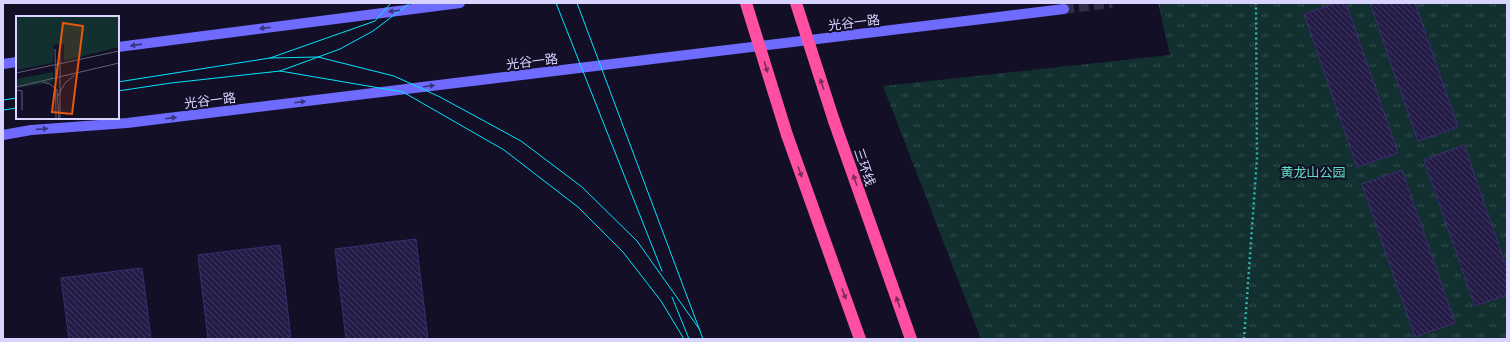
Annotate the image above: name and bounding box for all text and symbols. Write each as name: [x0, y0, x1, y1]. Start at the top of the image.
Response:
one-way arrow: [388, 8, 400, 15]
street label: 光谷一路: [827, 11, 881, 34]
inset map: [16, 16, 119, 119]
one-way arrow: [259, 25, 271, 31]
one-way arrow: [130, 42, 142, 48]
street label: 光谷一路: [505, 50, 559, 73]
one-way arrow: [763, 61, 769, 73]
one-way arrow: [819, 77, 825, 89]
one-way arrow: [423, 83, 435, 90]
street label: 光谷一路: [183, 89, 237, 112]
one-way arrow: [294, 99, 306, 105]
one-way arrow: [165, 115, 177, 121]
one-way arrow: [36, 126, 48, 133]
street label: 三环线: [850, 146, 879, 188]
park label: 黄龙山公园: [1280, 164, 1346, 181]
one-way arrow: [797, 166, 803, 178]
one-way arrow: [852, 173, 858, 185]
one-way arrow: [841, 288, 847, 300]
one-way arrow: [895, 296, 901, 308]

